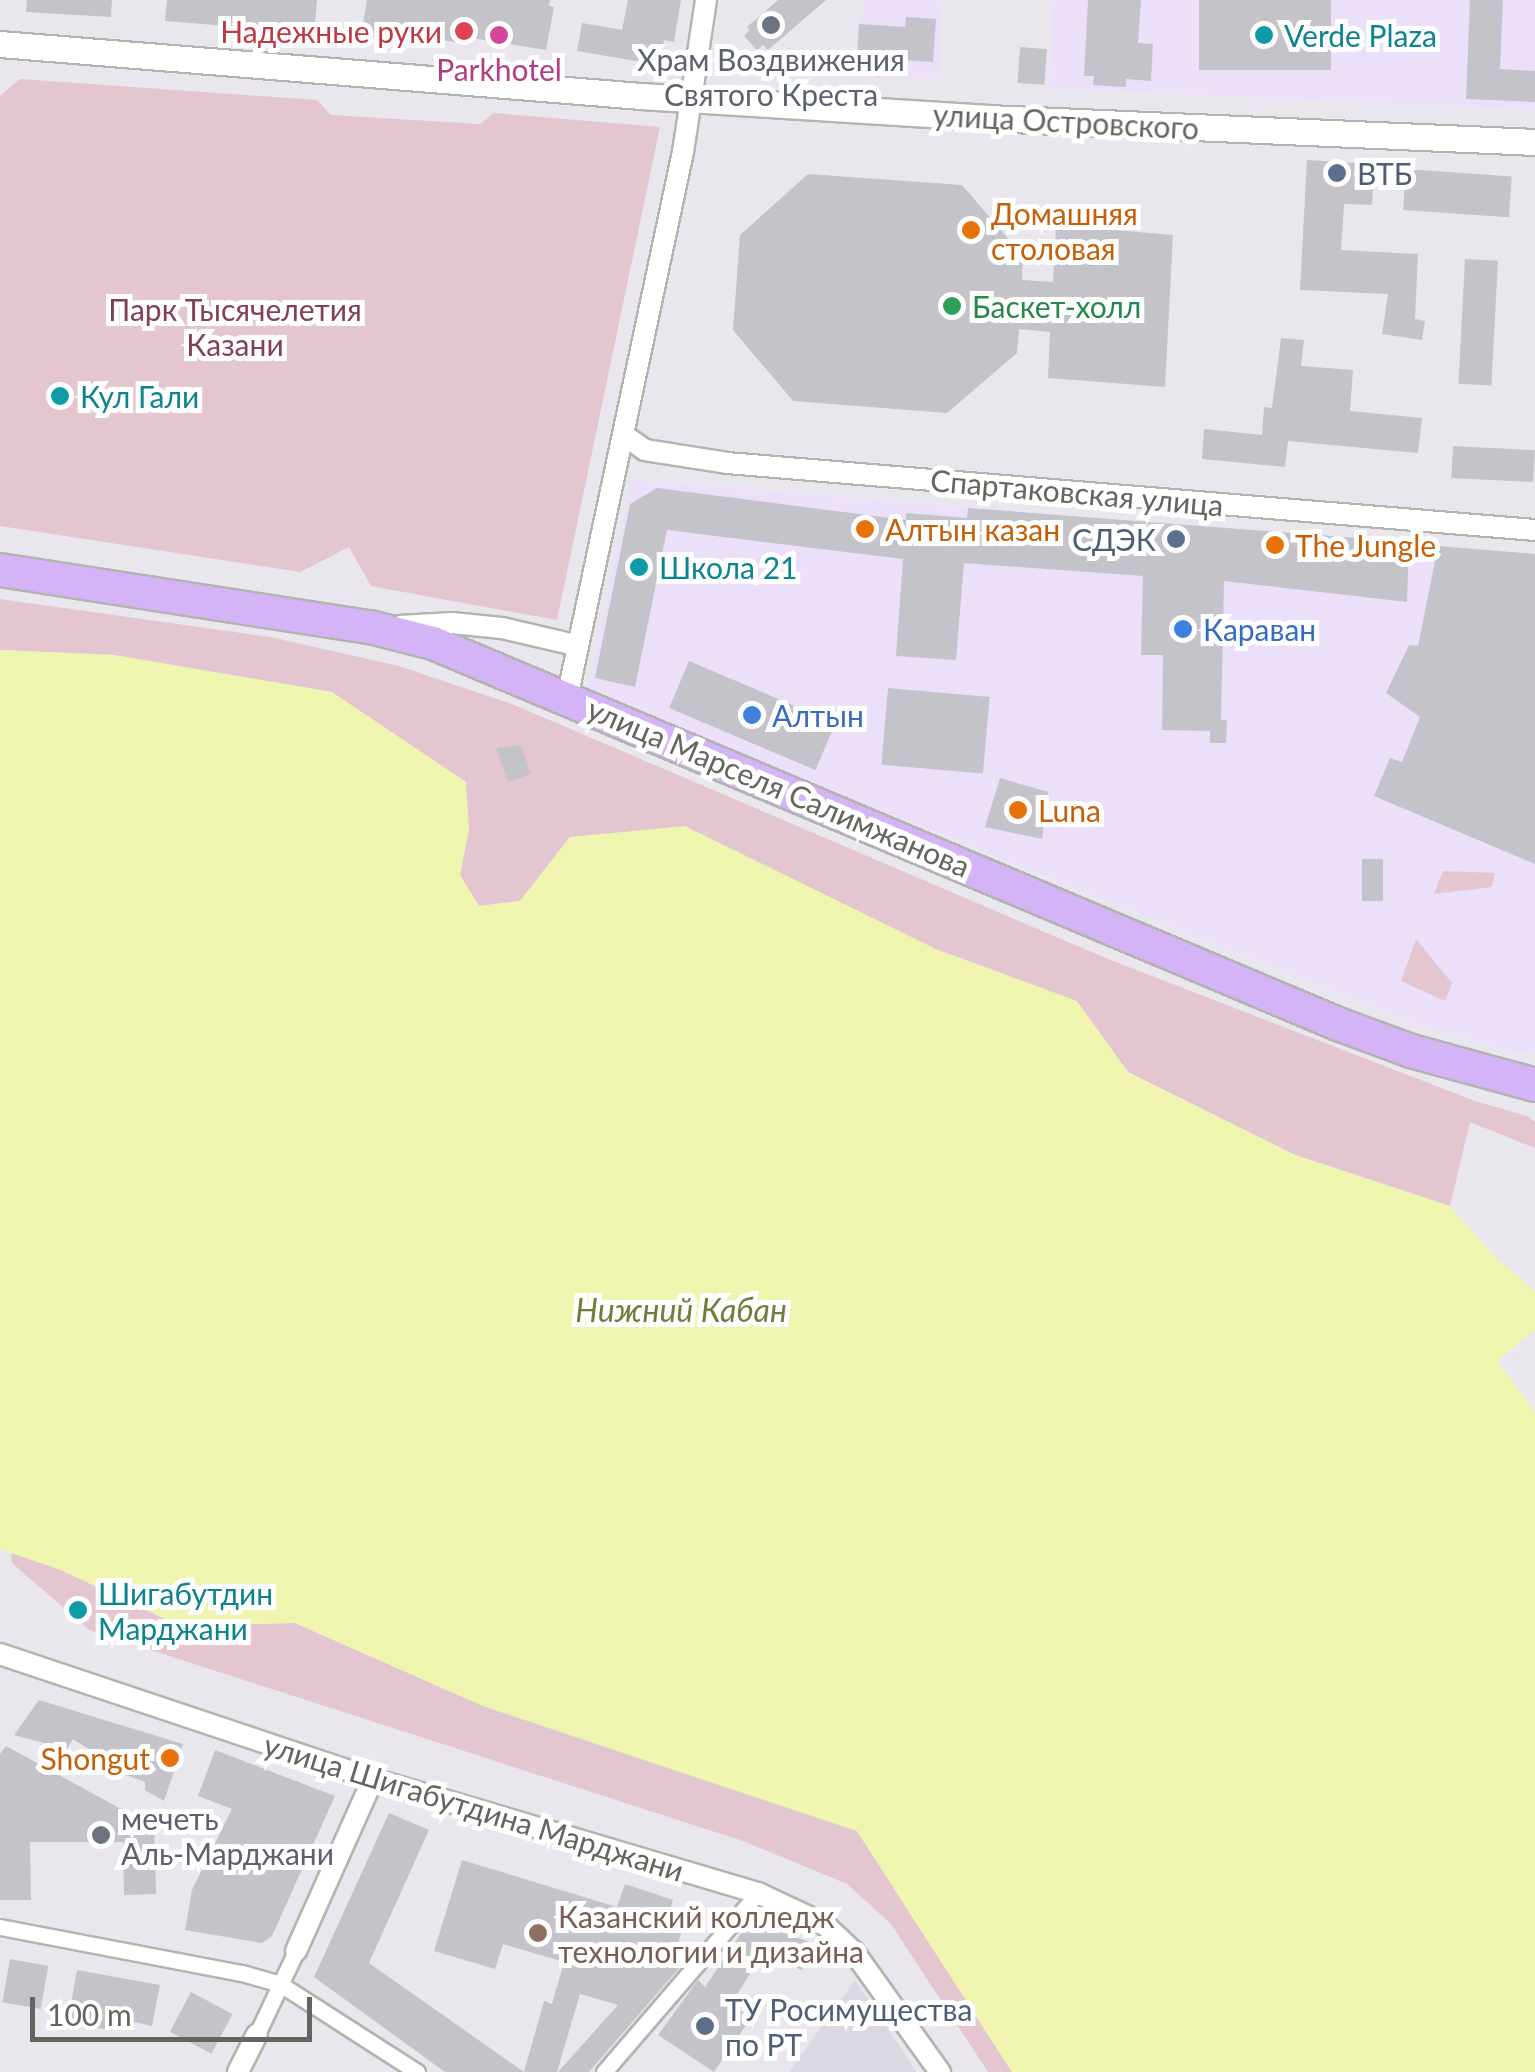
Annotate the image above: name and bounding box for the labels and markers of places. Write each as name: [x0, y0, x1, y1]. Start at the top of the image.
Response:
place label: Надежные руки: [220, 13, 442, 49]
marker: Храм Воздвижения Святого Креста: [760, 14, 782, 36]
place label: Verde Plaza: [1284, 17, 1437, 53]
marker: Надежные руки: [451, 18, 477, 44]
marker: Parkhotel: [488, 24, 510, 46]
marker: Verde Plaza: [1253, 24, 1275, 46]
place label: Храм Воздвижения Святого Креста: [637, 41, 905, 112]
place label: Parkhotel: [436, 51, 562, 87]
place label: ВТБ: [1357, 155, 1412, 191]
marker: ВТБ: [1326, 162, 1348, 184]
place label: Домашняя столовая: [991, 195, 1138, 266]
marker: Домашняя столовая: [960, 219, 982, 241]
place label: Баскет-холл: [972, 288, 1141, 324]
marker: Баскет-холл: [941, 295, 963, 317]
place label: Кул Гали: [80, 378, 199, 414]
marker: Кул Гали: [49, 385, 71, 407]
place label: Алтын казан: [885, 511, 1060, 547]
marker: Алтын казан: [854, 518, 876, 540]
place label: СДЭК: [1072, 521, 1156, 557]
place label: The Jungle: [1295, 527, 1437, 563]
marker: СДЭК: [1165, 528, 1187, 550]
marker: The Jungle: [1264, 534, 1286, 556]
place label: Школа 21: [659, 549, 797, 585]
marker: Школа 21: [628, 556, 650, 578]
place label: Караван: [1203, 611, 1316, 647]
marker: Караван: [1172, 618, 1194, 640]
place label: Алтын: [772, 697, 864, 733]
marker: Алтын: [741, 704, 763, 726]
place label: Luna: [1038, 792, 1101, 828]
marker: Luna: [1007, 799, 1029, 821]
place label: Шигабутдин Марджани: [98, 1575, 273, 1646]
marker: Шигабутдин Марджани: [67, 1599, 89, 1621]
place label: Shongut: [40, 1740, 150, 1776]
marker: Shongut: [159, 1747, 181, 1769]
place label: мечеть Аль-Марджани: [121, 1800, 334, 1870]
marker: мечеть Аль-Марджани: [90, 1824, 112, 1846]
place label: Казанский колледж технологии и дизайна: [558, 1898, 864, 1968]
marker: Казанский колледж технологии и дизайна: [527, 1922, 549, 1944]
place label: ТУ Росимущества по РТ: [725, 1991, 972, 2062]
marker: ТУ Росимущества по РТ: [694, 2015, 716, 2037]

